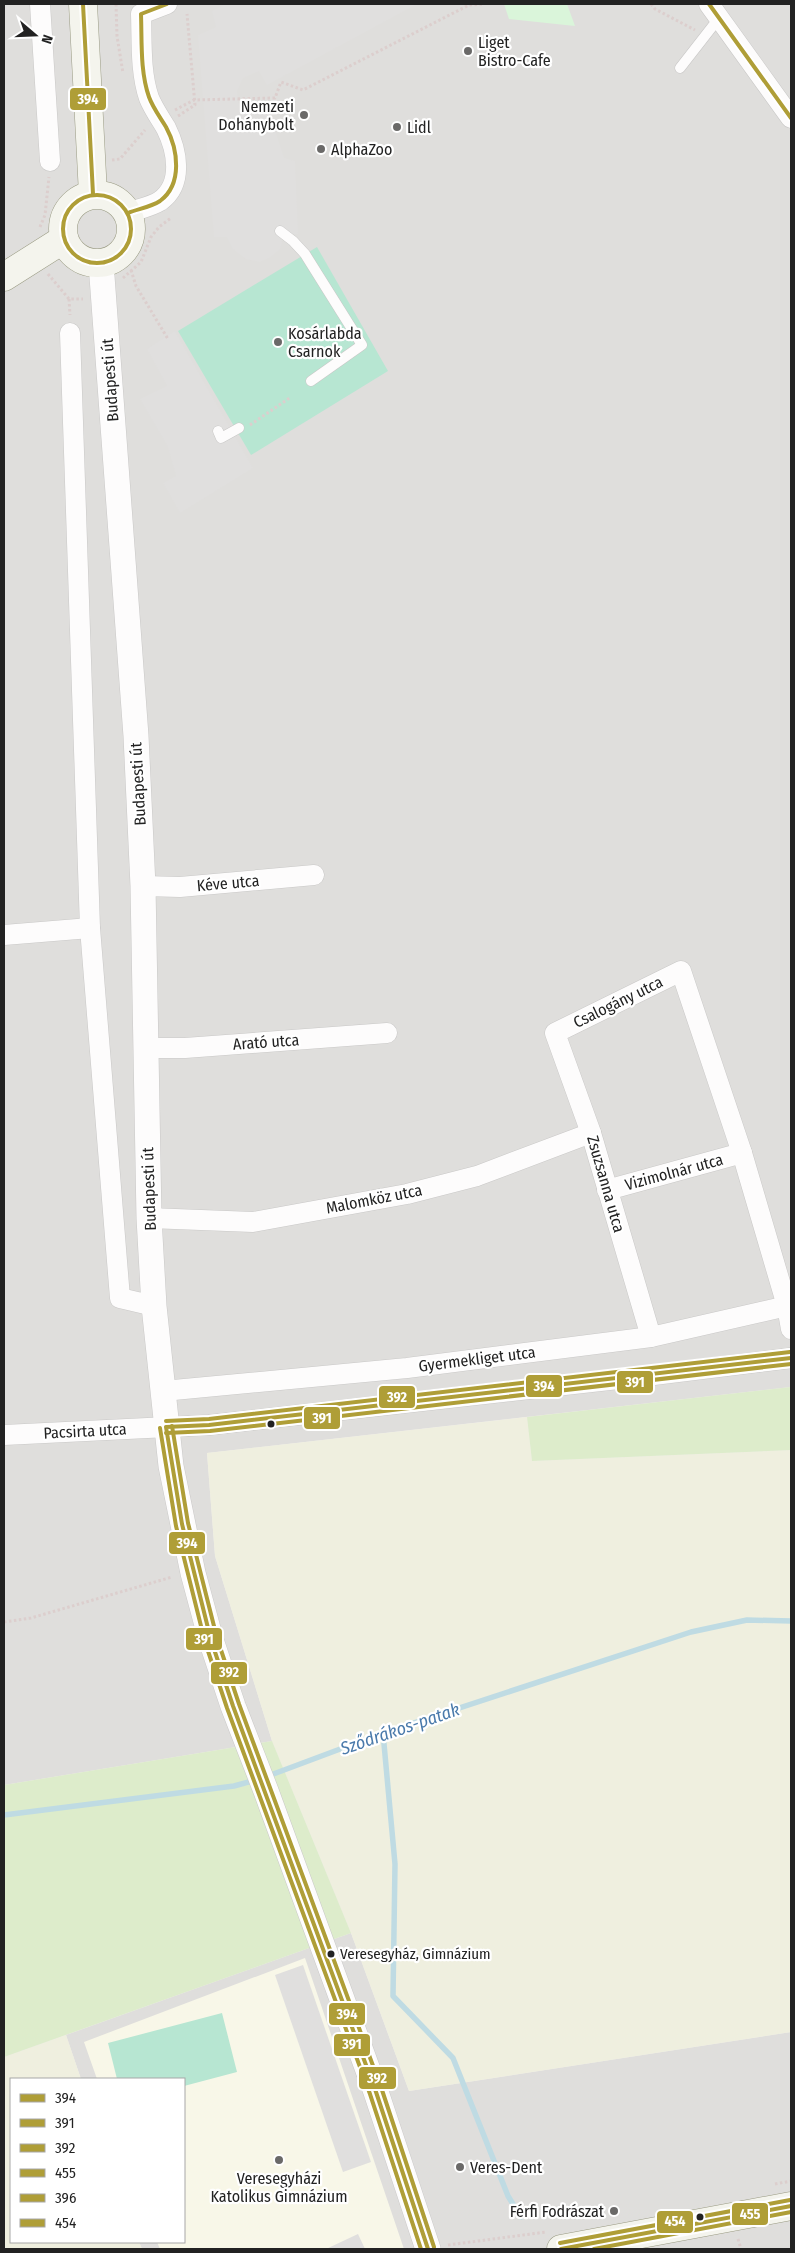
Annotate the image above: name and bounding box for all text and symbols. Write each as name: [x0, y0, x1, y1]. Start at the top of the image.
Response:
north arrow: [10, 10, 60, 60]
text: N: [37, 32, 56, 46]
place label: Liget Bistro-Cafe: [478, 33, 551, 70]
marker: Liget Bistro-Cafe: [462, 45, 474, 57]
line badge: 394: [69, 87, 107, 111]
text: 394: [77, 91, 98, 108]
place label: Nemzeti Dohánybolt: [218, 97, 295, 134]
marker: Nemzeti Dohánybolt: [298, 109, 310, 121]
place label: Lidl: [407, 118, 431, 137]
marker: Lidl: [391, 121, 403, 133]
place label: AlphaZoo: [331, 140, 392, 159]
marker: AlphaZoo: [315, 143, 327, 155]
place label: Kosárlabda Csarnok: [288, 324, 362, 361]
marker: Kosárlabda Csarnok: [272, 336, 284, 348]
street label: Budapesti út: [98, 337, 122, 422]
street label: Budapesti út: [126, 741, 150, 826]
street label: Kéve utca: [196, 871, 260, 895]
street label: Csalogány utca: [570, 972, 666, 1032]
street label: Arató utca: [232, 1030, 300, 1054]
street label: Zsuzsanna utca: [583, 1133, 629, 1235]
street label: Budapesti út: [138, 1146, 160, 1231]
street label: Vizimolnár utca: [623, 1150, 725, 1194]
street label: Malomköz utca: [324, 1180, 424, 1218]
street label: Gyermekliget utca: [417, 1342, 537, 1376]
line badge: 391: [616, 1370, 654, 1394]
line badge: 394: [525, 1374, 563, 1398]
text: 391: [624, 1374, 645, 1391]
text: 394: [533, 1378, 554, 1395]
line badge: 392: [378, 1385, 416, 1409]
text: 392: [386, 1389, 408, 1406]
line badge: 391: [303, 1406, 341, 1430]
text: 391: [311, 1410, 332, 1427]
street label: Pacsirta utca: [43, 1419, 127, 1443]
unlabelled marker: [266, 1419, 276, 1429]
line badge: 394: [168, 1531, 206, 1555]
text: 394: [176, 1535, 197, 1552]
line badge: 391: [185, 1627, 223, 1651]
text: 391: [193, 1631, 214, 1648]
line badge: 392: [210, 1661, 248, 1685]
text: 392: [218, 1664, 240, 1681]
water label: Sződrákos-patak: [337, 1698, 463, 1760]
place label: Veresegyház, Gimnázium: [340, 1945, 491, 1963]
marker: Veresegyház, Gimnázium: [326, 1949, 336, 1959]
line badge: 394: [328, 2002, 366, 2026]
text: 394: [336, 2006, 357, 2023]
line badge: 391: [333, 2033, 371, 2057]
text: 391: [341, 2036, 362, 2053]
line badge: 392: [358, 2066, 397, 2090]
text: 392: [366, 2070, 388, 2087]
legend: [10, 2078, 185, 2243]
text: 394: [55, 2089, 76, 2107]
text: 391: [55, 2114, 75, 2132]
text: 392: [55, 2139, 76, 2157]
marker: Veresegyházi Katolikus Gimnázium: [273, 2154, 285, 2166]
place label: Veres-Dent: [470, 2158, 543, 2177]
marker: Veres-Dent: [454, 2161, 466, 2173]
text: 455: [55, 2164, 76, 2182]
place label: Veresegyházi Katolikus Gimnázium: [211, 2169, 347, 2206]
text: 396: [55, 2189, 76, 2207]
place label: Férfi Fodrászat: [510, 2202, 605, 2221]
line badge: 455: [731, 2202, 769, 2226]
marker: Férfi Fodrászat: [608, 2205, 620, 2217]
text: 455: [740, 2206, 760, 2223]
line badge: 454: [656, 2210, 694, 2234]
unlabelled marker: [695, 2212, 705, 2222]
text: 454: [664, 2213, 686, 2230]
text: 454: [55, 2214, 76, 2232]

